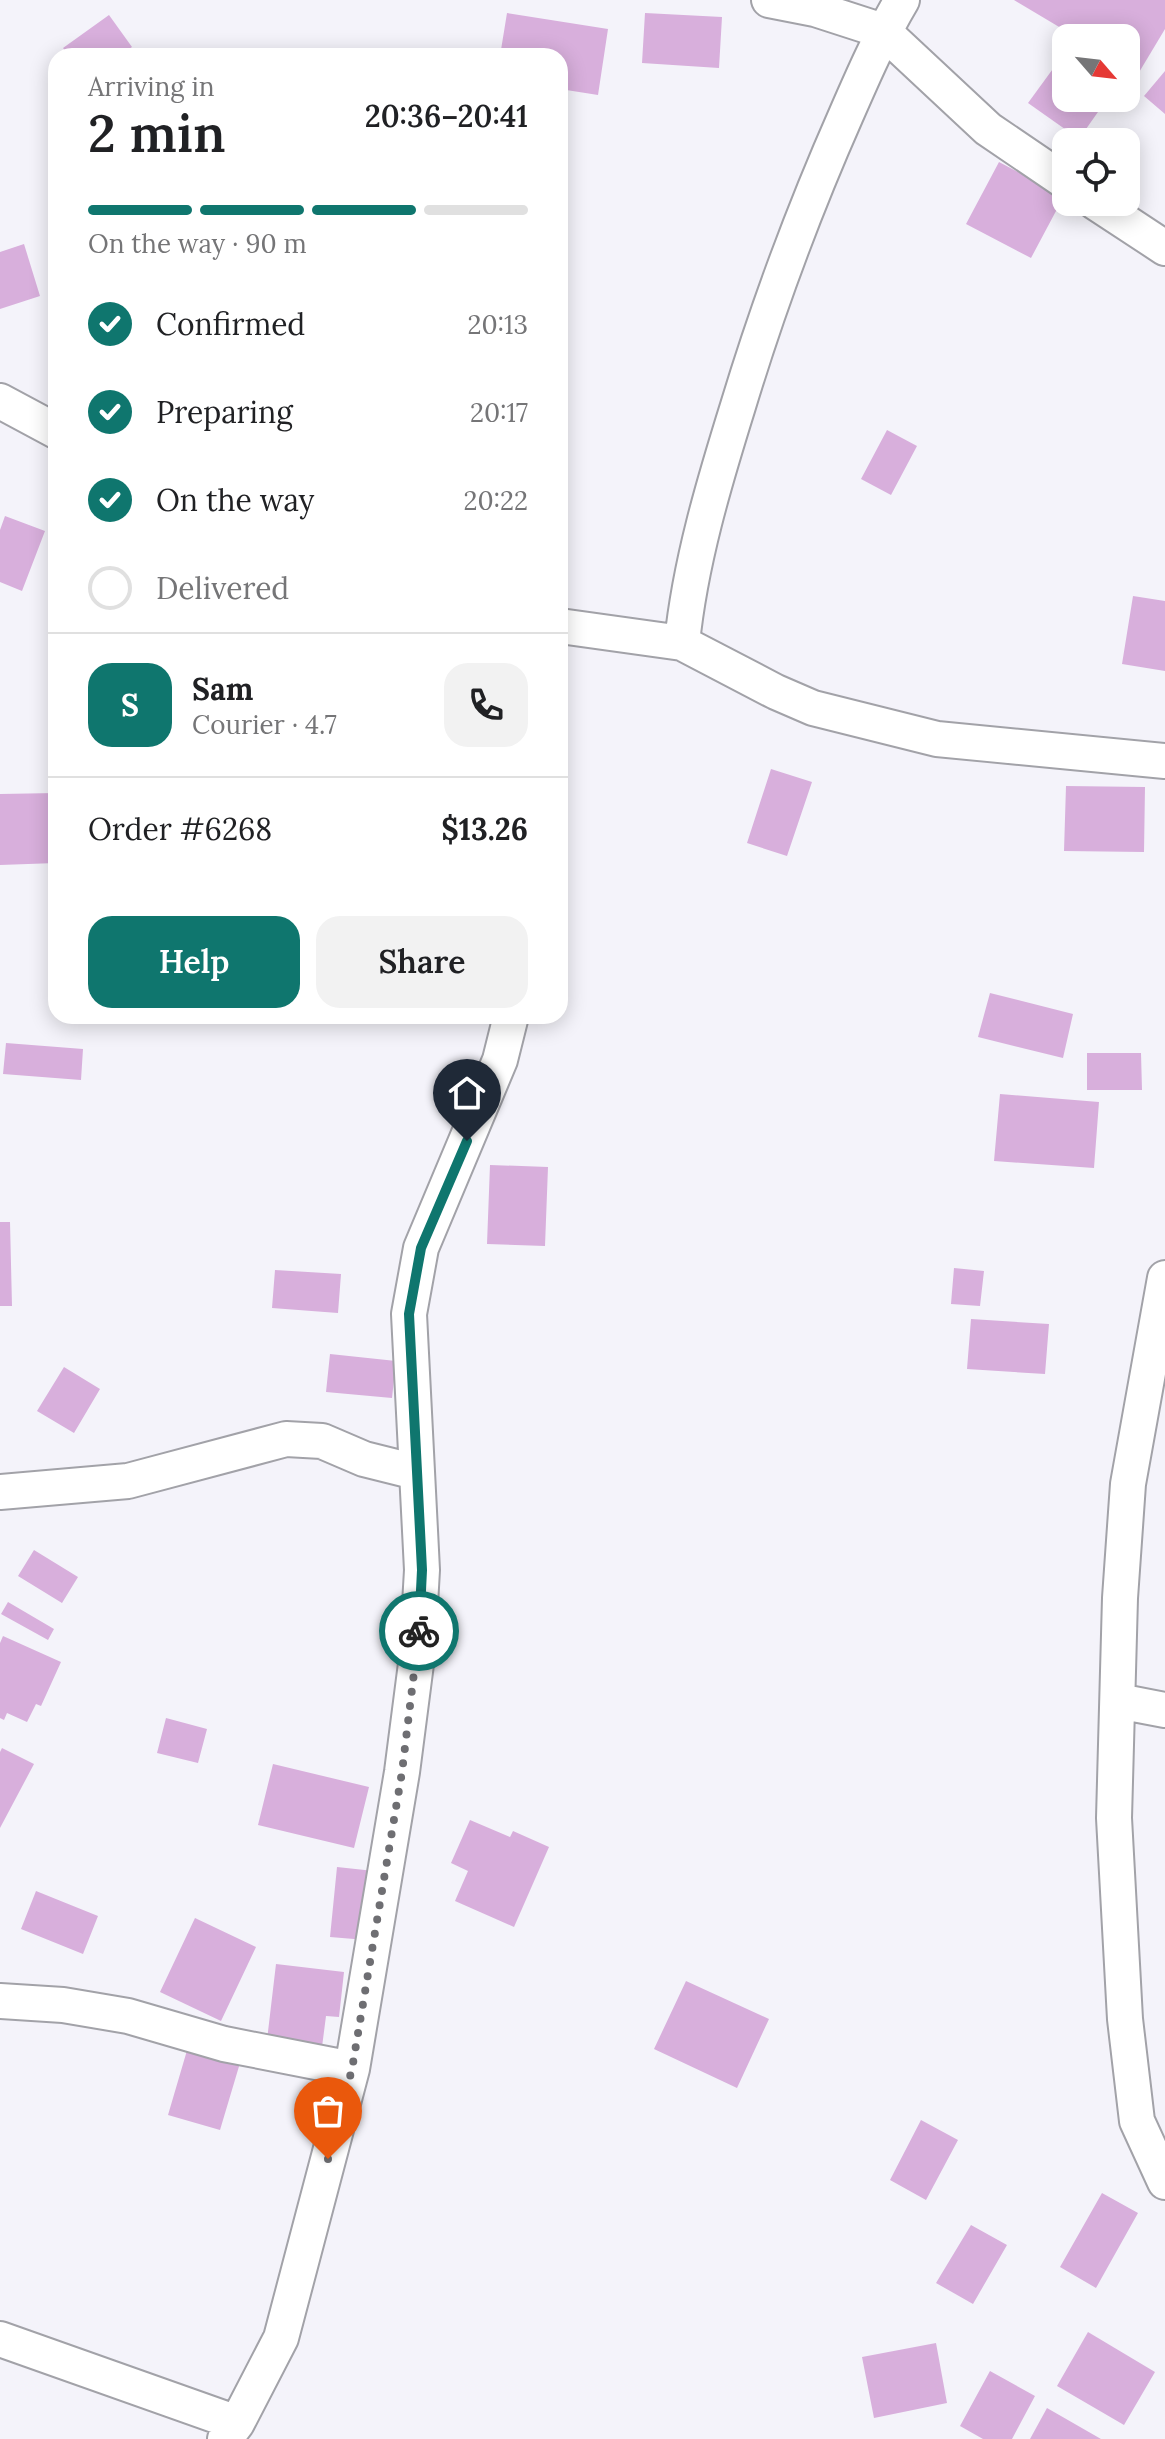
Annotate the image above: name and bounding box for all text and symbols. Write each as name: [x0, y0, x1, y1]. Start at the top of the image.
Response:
north arrow: [1052, 24, 1140, 112]
map controls: [1052, 24, 1140, 216]
text: Arriving in: [88, 70, 215, 103]
text: 20:36–20:41: [365, 97, 528, 135]
text: 2 min: [88, 100, 226, 166]
button: locate: [1052, 128, 1140, 216]
text: On the way · 90 m: [88, 227, 307, 260]
icon: check: [88, 302, 132, 346]
text: Confirmed: [156, 305, 305, 343]
text: 20:13: [467, 308, 528, 341]
icon: check: [88, 390, 132, 434]
text: Preparing: [156, 393, 293, 431]
text: 20:17: [470, 396, 528, 429]
icon: check: [88, 478, 132, 522]
text: On the way: [156, 481, 314, 519]
text: 20:22: [463, 484, 528, 517]
text: Delivered: [156, 569, 289, 607]
button: phone: [444, 663, 528, 747]
text: Sam: [192, 670, 253, 708]
text: S: [121, 686, 139, 724]
text: Courier · 4.7: [192, 708, 337, 741]
text: Order #6268: [88, 810, 272, 848]
text: $13.26: [441, 810, 528, 848]
button: Help: [88, 916, 300, 1008]
button: Share: [316, 916, 528, 1008]
pin: [433, 1059, 501, 1141]
icon: home: [445, 1071, 489, 1115]
courier: [379, 1591, 459, 1671]
icon: bike: [397, 1609, 441, 1653]
pin: [294, 2077, 362, 2159]
icon: bag: [306, 2089, 350, 2133]

